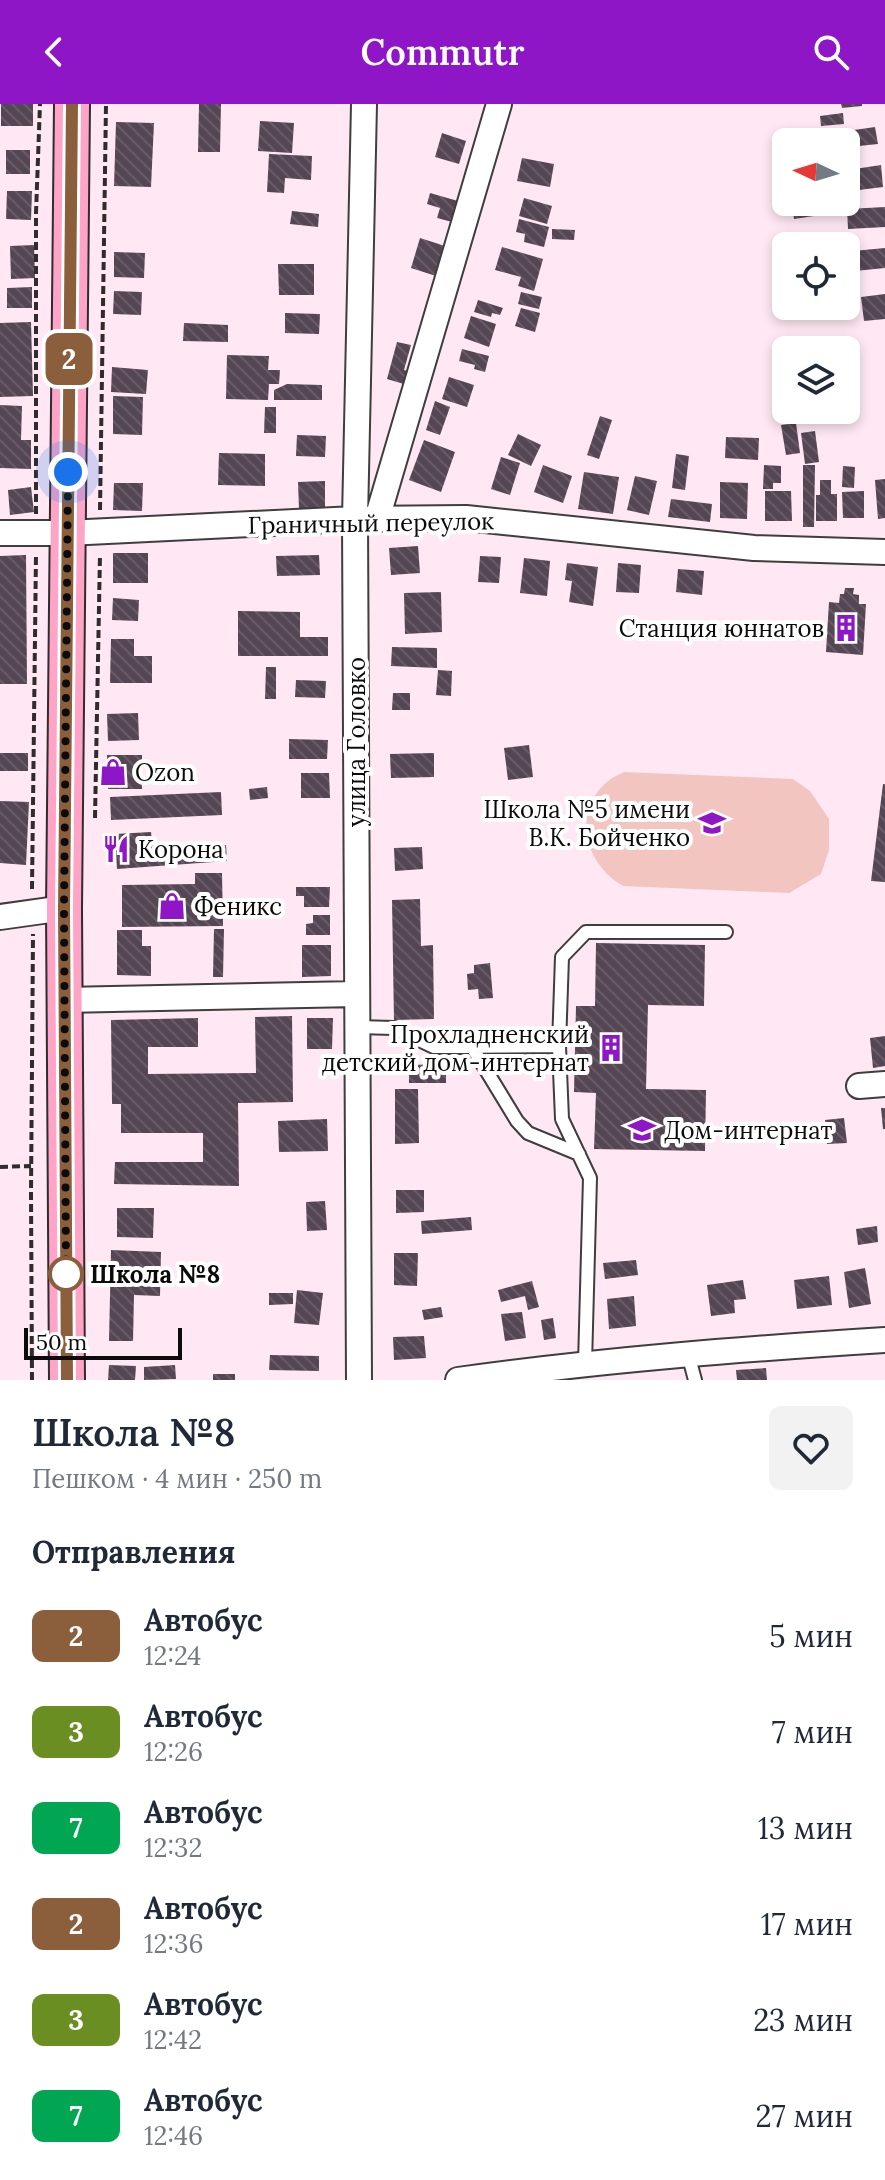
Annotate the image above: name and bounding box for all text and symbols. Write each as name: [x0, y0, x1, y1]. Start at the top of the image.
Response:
text: Commutr: [360, 29, 525, 75]
icon: back: [32, 30, 76, 74]
icon: search: [809, 30, 853, 74]
north arrow: [772, 128, 860, 216]
map controls: [772, 128, 860, 424]
button: locate: [772, 232, 860, 320]
line badge: 2: [43, 333, 95, 385]
button: layers: [772, 336, 860, 424]
text: 2: [62, 341, 76, 377]
your location: [48, 452, 88, 492]
street label: Граничный переулок: [248, 505, 494, 541]
place label: Станция юннатов: [619, 613, 824, 644]
building icon: Станция юннатов: [831, 613, 861, 643]
street label: улица Головко: [341, 657, 372, 827]
shop icon: Ozon: [98, 757, 128, 787]
place label: Ozon: [135, 757, 195, 788]
place label: Школа №5 имени В.К. Бойченко: [483, 794, 690, 853]
school or university icon: Школа №5 имени В.К. Бойченко: [697, 808, 727, 838]
restaurant icon: Корона: [101, 834, 131, 864]
place label: Корона: [138, 834, 224, 865]
shop icon: Феникс: [157, 891, 187, 921]
place label: Феникс: [194, 891, 282, 922]
place label: Прохладненский детский дом-интернат: [322, 1019, 589, 1078]
building icon: Прохладненский детский дом-интернат: [596, 1033, 626, 1063]
school or university icon: Дом-интернат: [627, 1115, 657, 1145]
place label: Дом-интернат: [664, 1115, 833, 1146]
marker: Школа №8: [49, 1257, 83, 1291]
place label: Школа №8: [90, 1259, 220, 1290]
scale bar: [24, 1324, 182, 1360]
text: 50 m: [36, 1328, 87, 1356]
button: heart: [769, 1406, 853, 1490]
text: Школа №8: [32, 1408, 235, 1456]
text: Пешком · 4 мин · 250 m: [32, 1462, 322, 1495]
text: Отправления: [32, 1533, 235, 1571]
text: Автобус: [144, 1601, 263, 1639]
text: 5 мин: [769, 1617, 853, 1655]
text: 2: [69, 1618, 83, 1654]
text: 12:24: [144, 1639, 201, 1672]
text: Автобус: [144, 1697, 263, 1735]
text: 7 мин: [772, 1713, 853, 1751]
text: 3: [68, 1714, 84, 1750]
text: 12:26: [144, 1735, 203, 1768]
text: Автобус: [144, 1793, 263, 1831]
text: 13 мин: [758, 1809, 853, 1847]
text: 7: [69, 1810, 83, 1846]
text: 12:32: [144, 1831, 202, 1864]
text: Автобус: [144, 1889, 263, 1927]
text: 17 мин: [761, 1905, 853, 1943]
text: 2: [69, 1906, 83, 1942]
text: 12:36: [144, 1927, 203, 1960]
text: Автобус: [144, 1985, 263, 2023]
text: 23 мин: [753, 2001, 853, 2039]
text: 3: [68, 2002, 84, 2038]
text: 12:42: [144, 2023, 202, 2056]
text: Автобус: [144, 2081, 263, 2119]
text: 27 мин: [756, 2097, 853, 2135]
text: 7: [69, 2098, 83, 2134]
text: 12:46: [144, 2119, 203, 2152]

